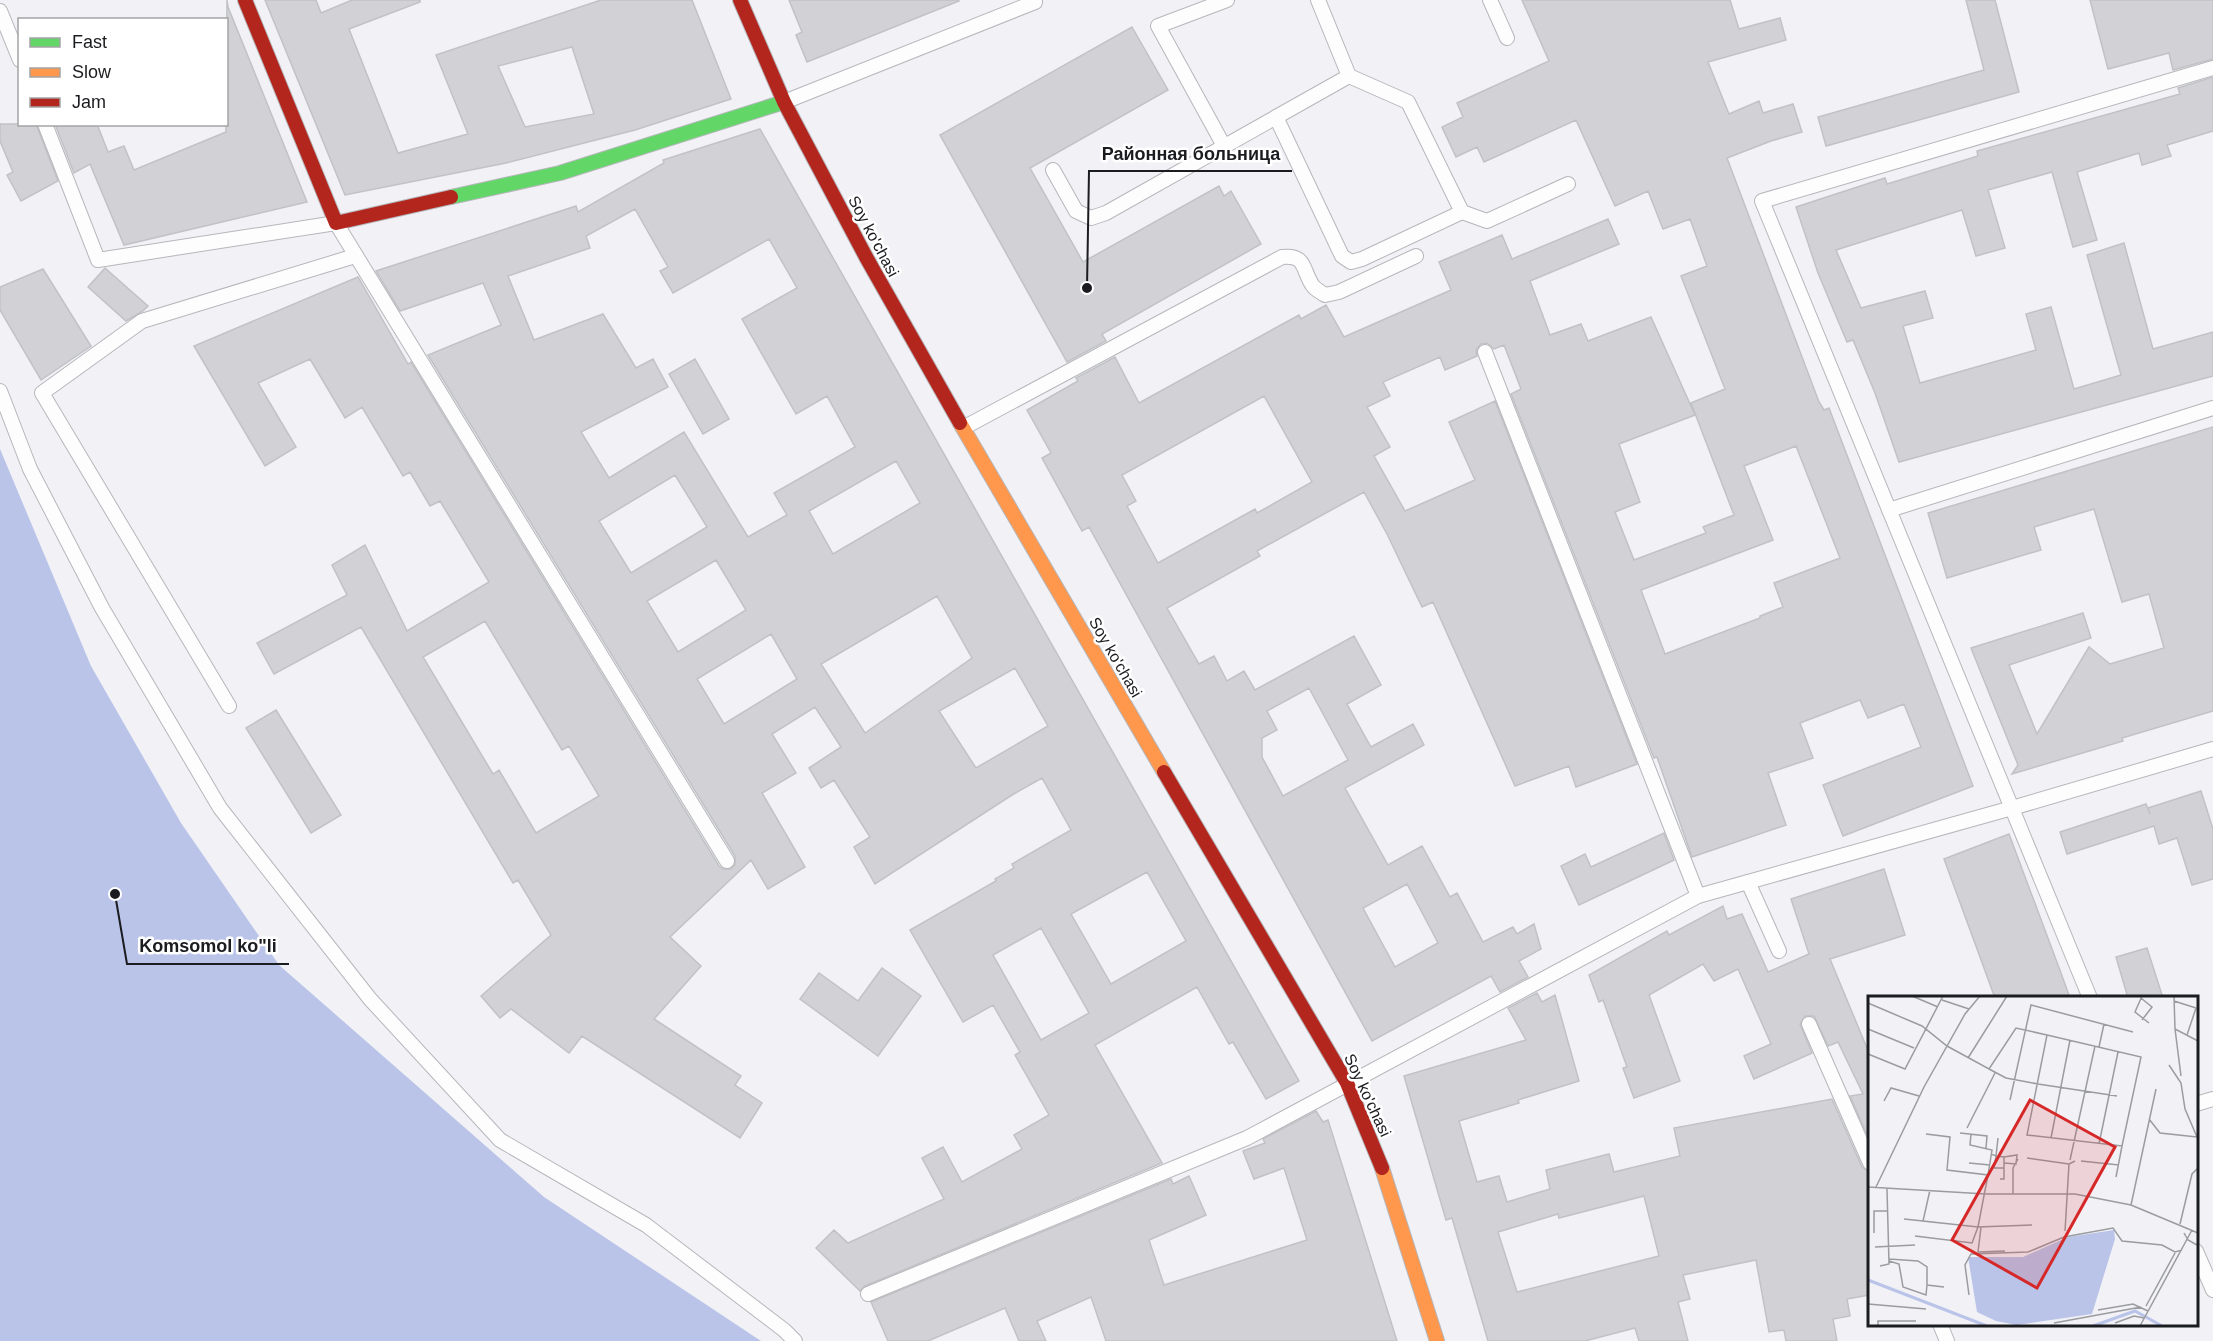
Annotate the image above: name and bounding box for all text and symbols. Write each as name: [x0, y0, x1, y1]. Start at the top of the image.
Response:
legend: [18, 18, 228, 126]
text: Fast: [72, 32, 107, 52]
text: Slow: [72, 62, 112, 82]
text: Jam: [72, 92, 106, 112]
callout: Районная больница: [1089, 135, 1292, 171]
text: Районная больница: [1102, 144, 1281, 164]
street label: Soy ko'chasi: [845, 193, 902, 280]
street label: Soy ko'chasi: [1086, 614, 1145, 700]
callout: Komsomol ko"li: [127, 928, 289, 964]
text: Komsomol ko"li: [139, 936, 277, 956]
inset map: [1868, 996, 2198, 1326]
street label: Soy ko'chasi: [1341, 1051, 1394, 1139]

